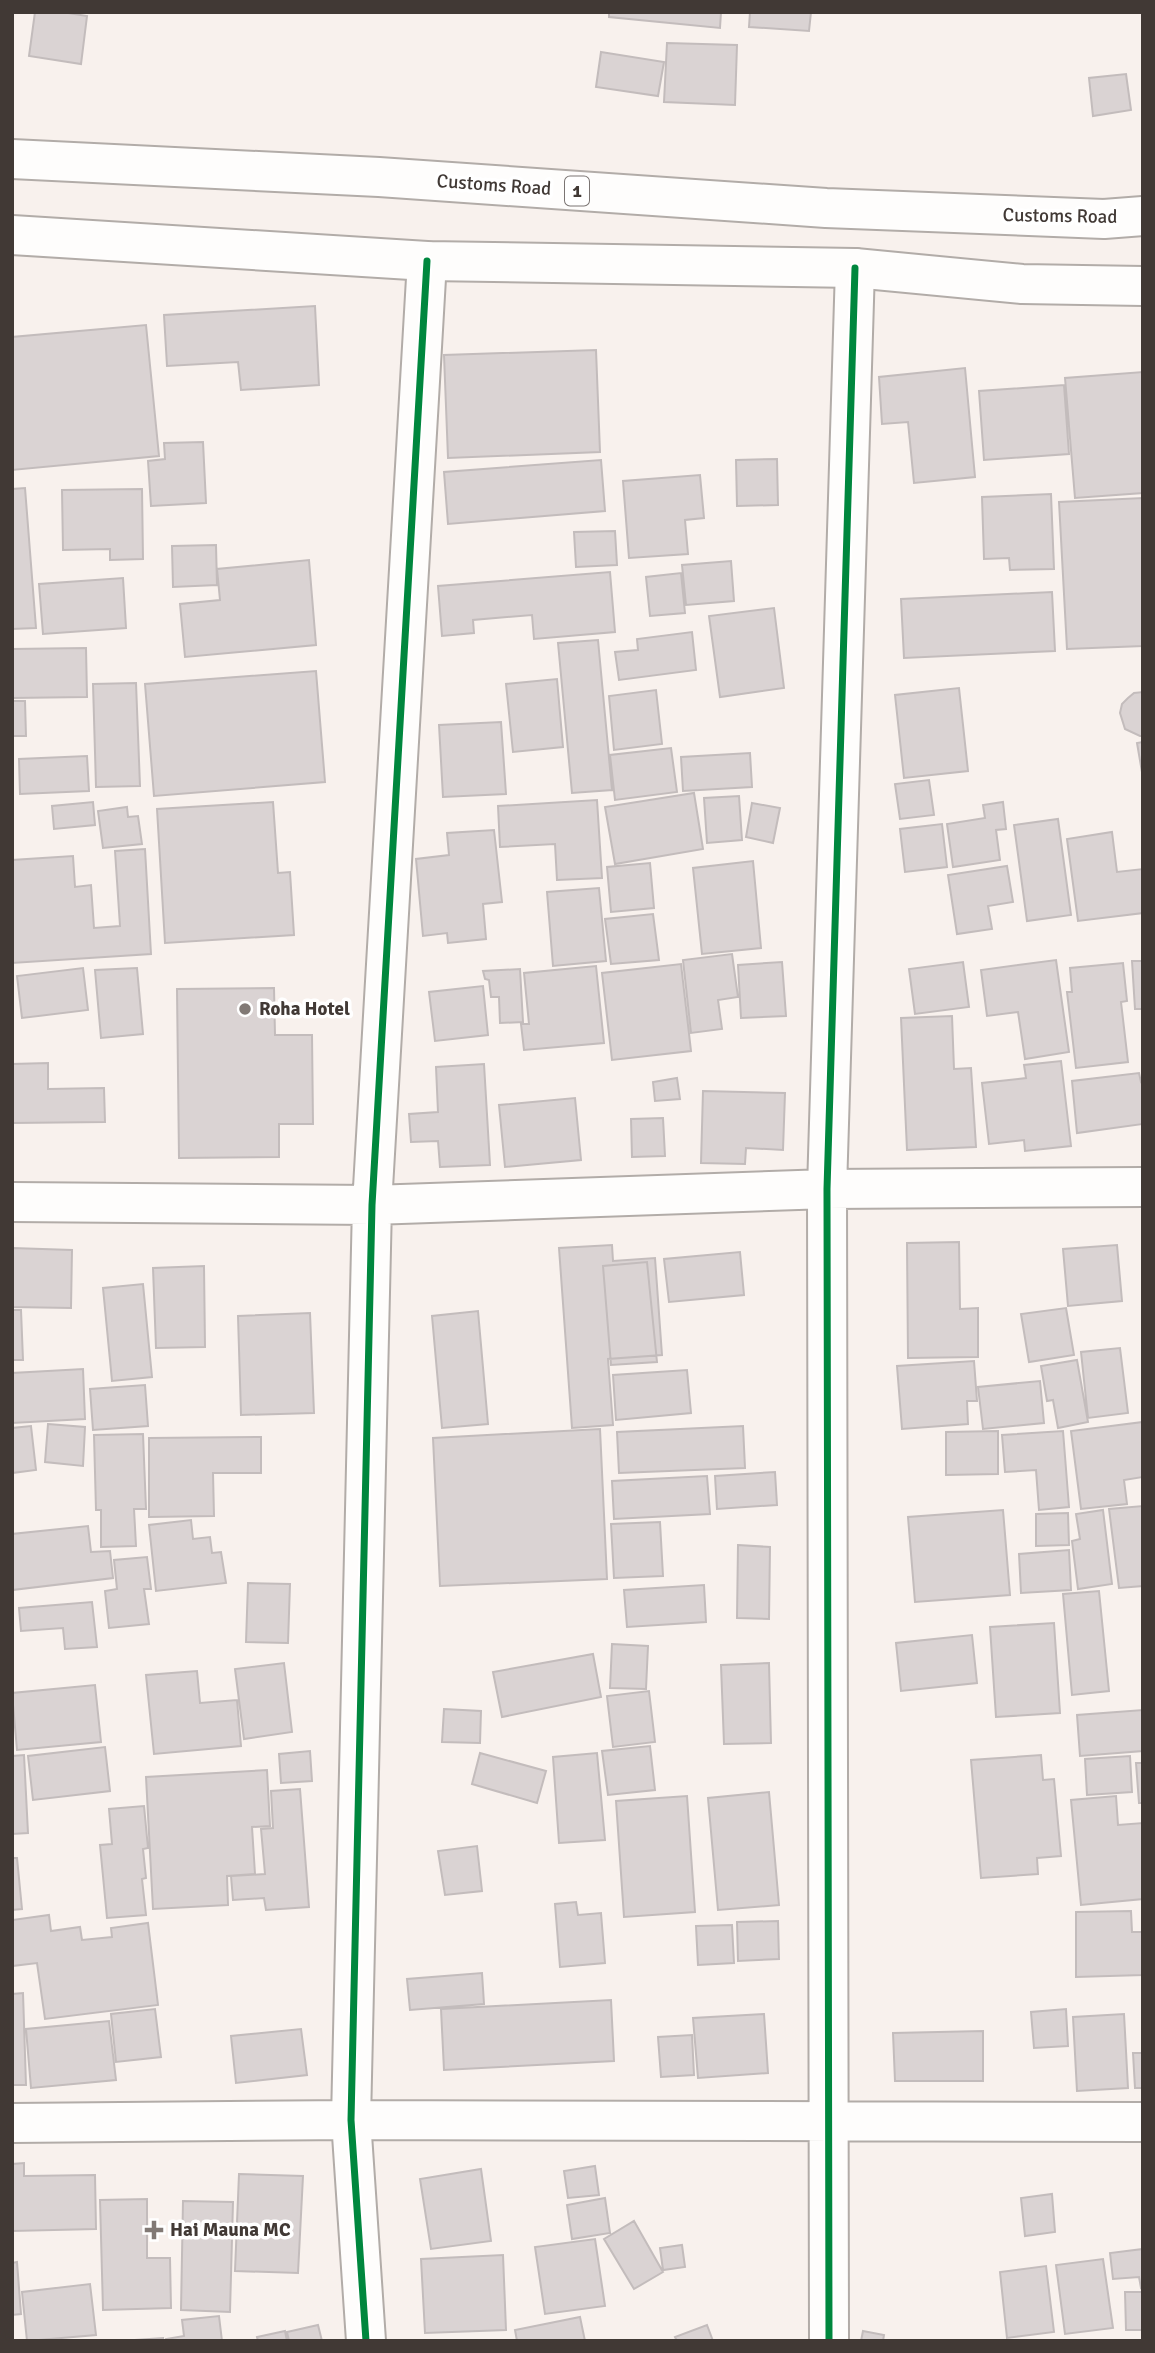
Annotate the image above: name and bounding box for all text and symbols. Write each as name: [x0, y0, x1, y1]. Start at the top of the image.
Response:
street label: Customs Road: [436, 169, 552, 201]
road number: 1: [565, 176, 589, 206]
street label: Customs Road: [1002, 203, 1118, 229]
place label: Roha Hotel: [259, 997, 350, 1021]
marker: Roha Hotel: [237, 1001, 253, 1017]
place label: Hai Mauna MC: [170, 2218, 291, 2242]
marker: Hai Mauna MC: [144, 2220, 164, 2240]

